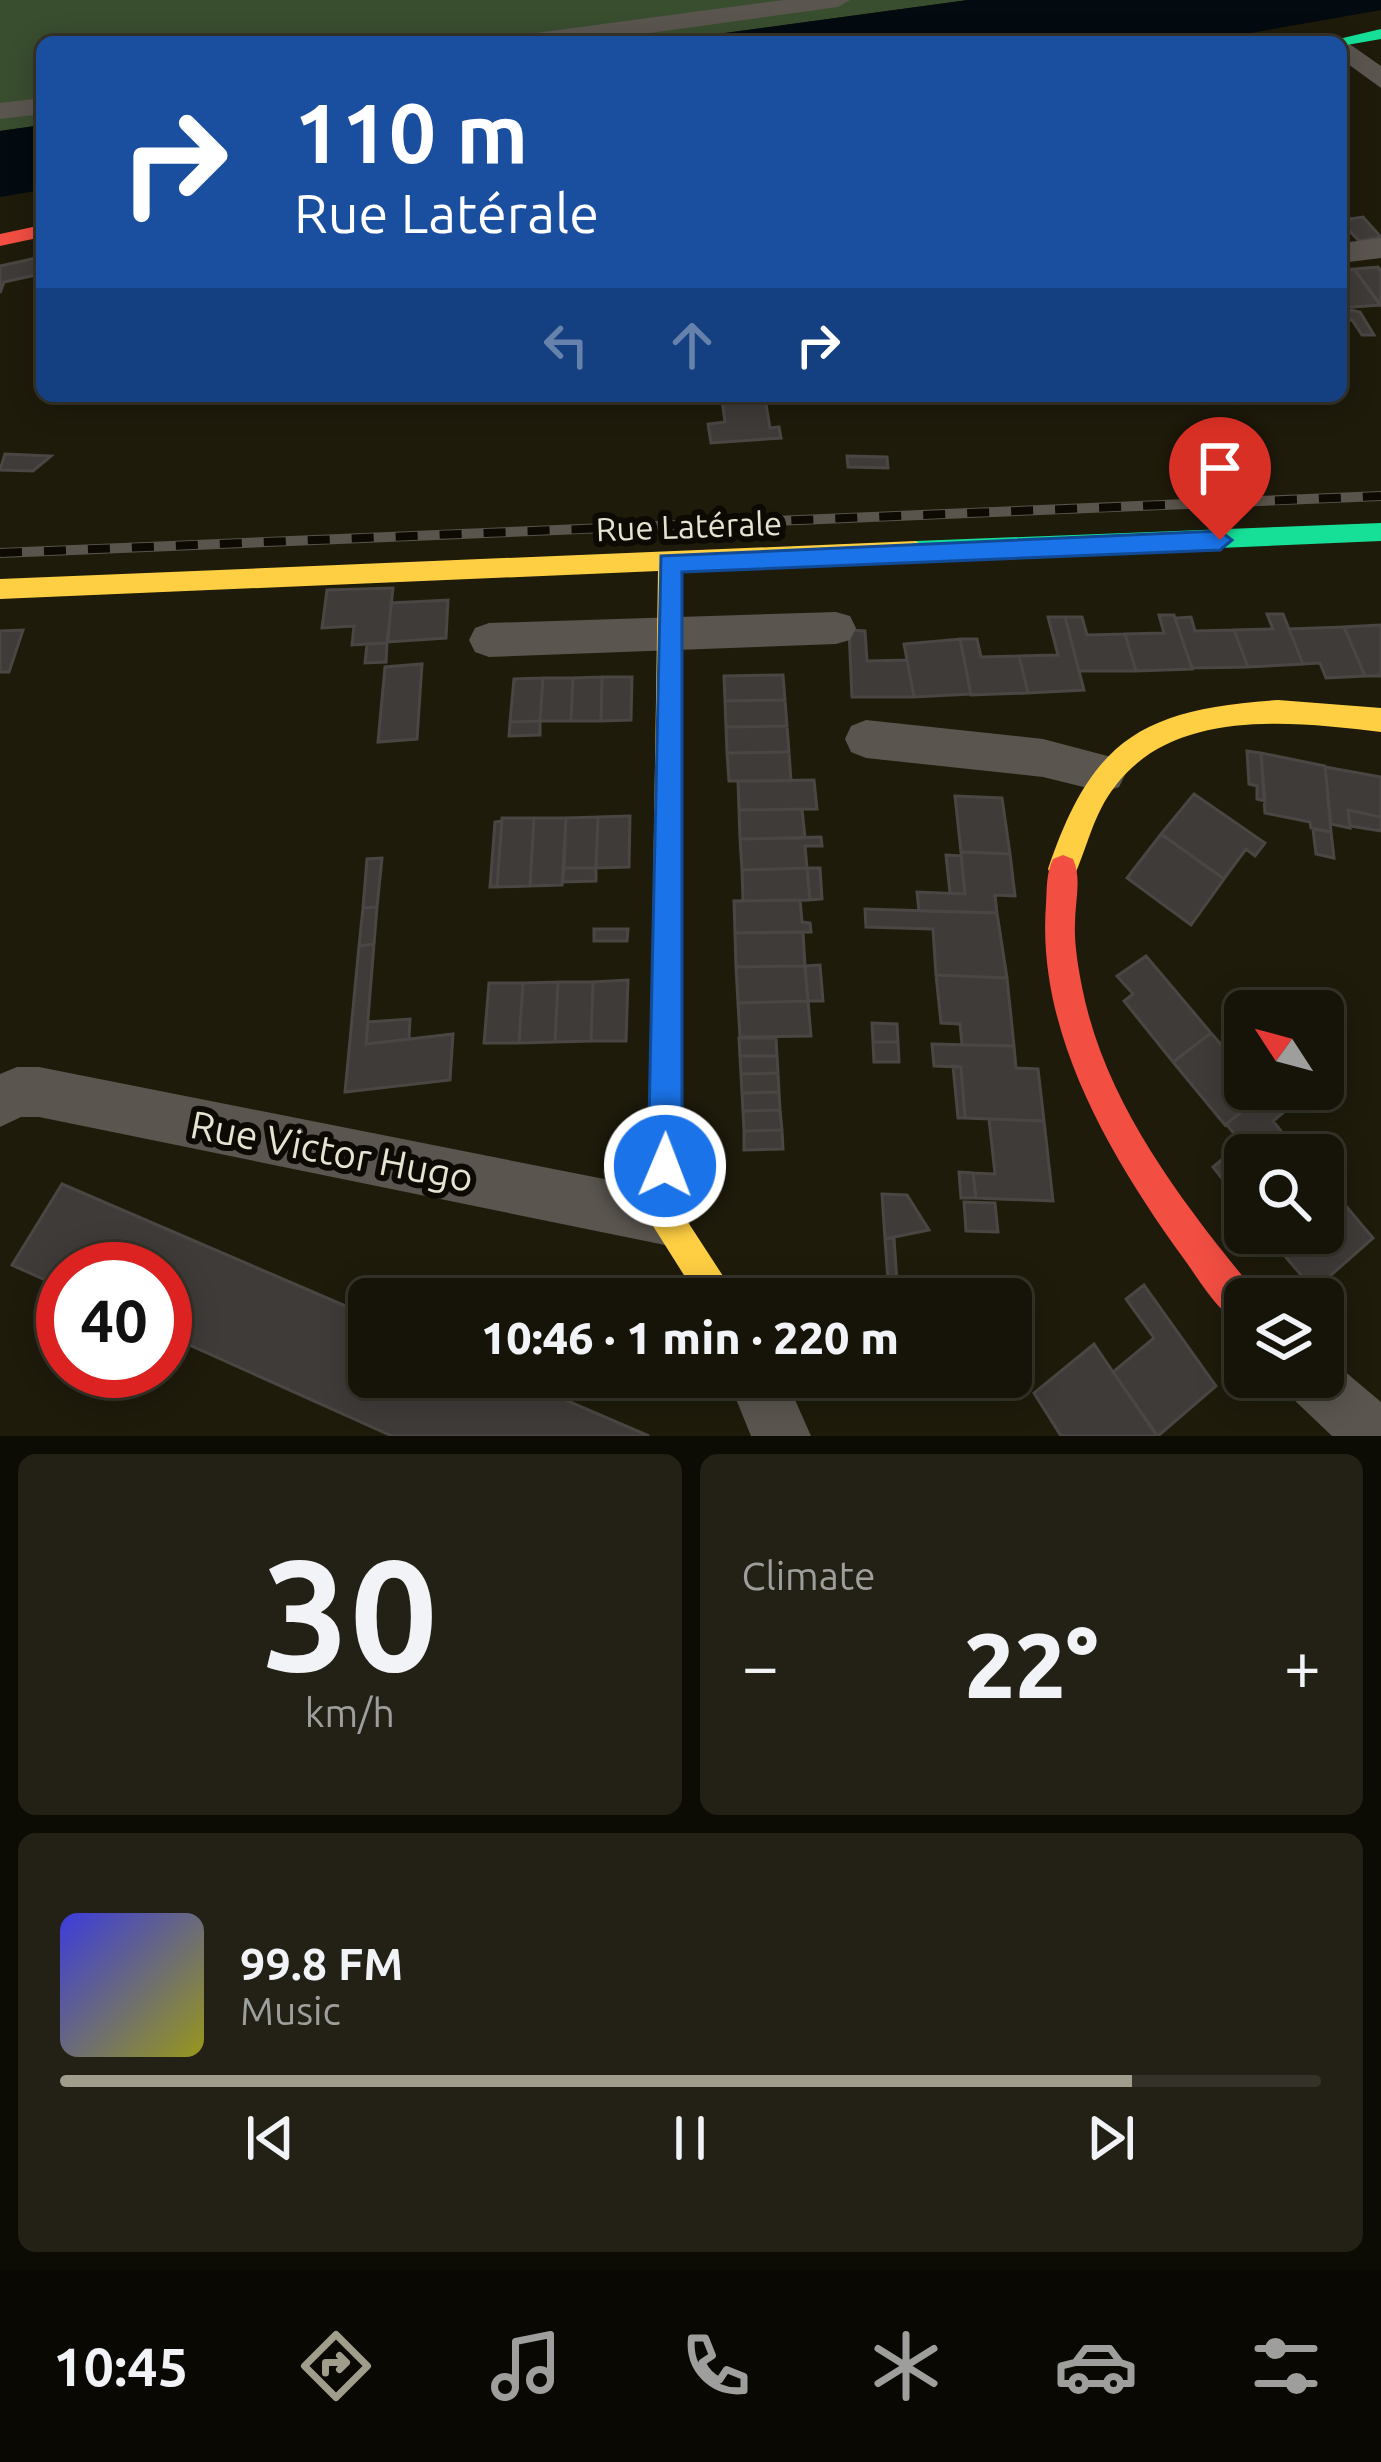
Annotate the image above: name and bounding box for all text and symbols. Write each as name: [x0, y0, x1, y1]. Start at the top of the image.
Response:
icon: right: [96, 84, 252, 240]
text: 110 m: [294, 85, 528, 179]
text: Rue Latérale: [294, 183, 599, 243]
icon: left: [533, 312, 599, 378]
icon: ahead: [659, 312, 725, 378]
icon: right: [785, 312, 851, 378]
pin: [1169, 417, 1271, 540]
icon: arrive: [1187, 435, 1253, 501]
street label: Rue Latérale: [595, 504, 783, 547]
north arrow: [1224, 990, 1344, 1110]
map controls: [1224, 990, 1344, 1398]
street label: Rue Victor Hugo: [187, 1102, 477, 1199]
position arrow: [602, 1103, 728, 1229]
button: search: [1224, 1134, 1344, 1254]
speed limit sign: 40: [36, 1242, 192, 1398]
button: layers: [1224, 1278, 1344, 1398]
text: 10:46 · 1 min · 220 m: [481, 1312, 899, 1363]
text: 30: [262, 1526, 438, 1700]
text: Climate: [742, 1554, 876, 1597]
text: 22°: [964, 1614, 1098, 1715]
text: −: [742, 1628, 779, 1702]
text: +: [1284, 1628, 1321, 1702]
text: km/h: [305, 1691, 395, 1734]
text: 99.8 FM: [240, 1938, 403, 1989]
text: Music: [240, 1989, 341, 2032]
icon: previous: [237, 2105, 303, 2171]
icon: pause: [657, 2105, 723, 2171]
icon: next: [1078, 2105, 1144, 2171]
icon: directions: [294, 2324, 378, 2408]
icon: music: [484, 2324, 568, 2408]
icon: phone: [674, 2324, 758, 2408]
icon: climate: [864, 2324, 948, 2408]
icon: car: [1054, 2324, 1138, 2408]
icon: filters: [1244, 2324, 1328, 2408]
text: 10:45: [53, 2336, 188, 2396]

